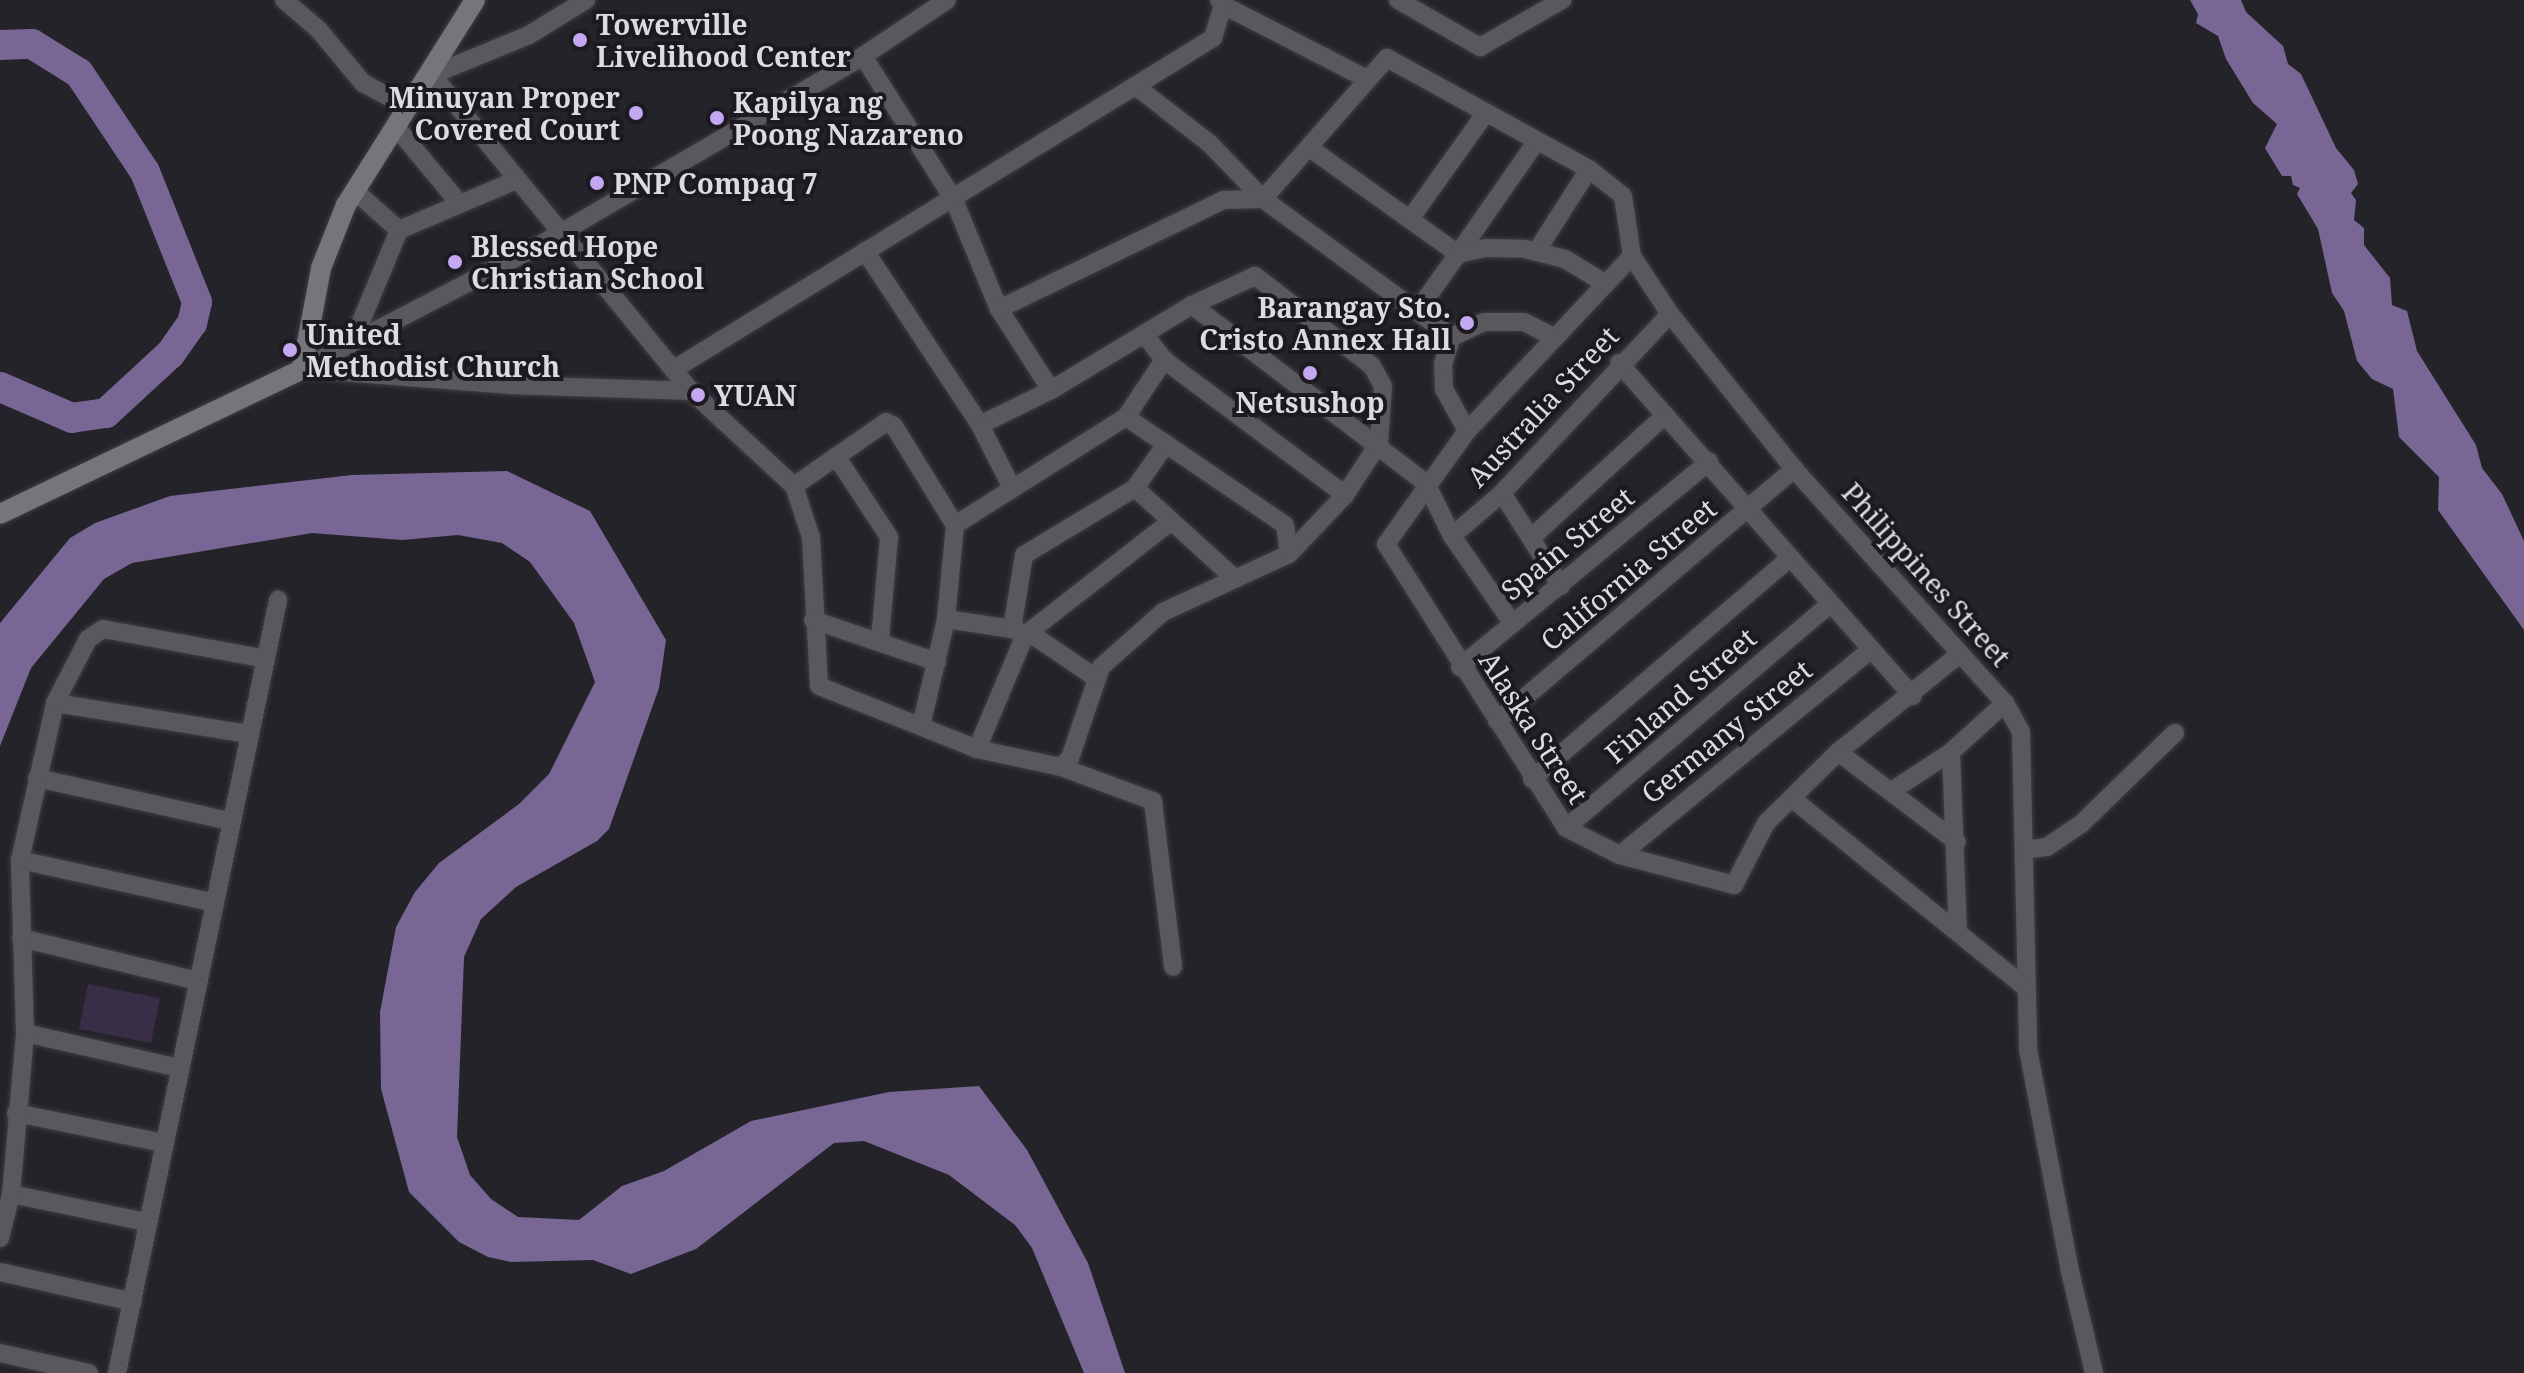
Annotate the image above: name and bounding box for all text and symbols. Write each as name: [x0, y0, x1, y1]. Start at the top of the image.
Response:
place label: Towerville Livelihood Center: [596, 7, 851, 73]
marker: Towerville Livelihood Center: [571, 31, 589, 49]
place label: Minuyan Proper Covered Court: [389, 80, 620, 146]
place label: Kapilya ng Poong Nazareno: [733, 85, 964, 151]
marker: Minuyan Proper Covered Court: [627, 104, 645, 122]
marker: Kapilya ng Poong Nazareno: [708, 109, 726, 127]
place label: PNP Compaq 7: [613, 166, 818, 200]
marker: PNP Compaq 7: [588, 174, 606, 192]
place label: Blessed Hope Christian School: [471, 229, 704, 295]
marker: Blessed Hope Christian School: [446, 253, 464, 271]
place label: Barangay Sto. Cristo Annex Hall: [1199, 290, 1451, 356]
marker: Barangay Sto. Cristo Annex Hall: [1458, 314, 1476, 332]
place label: United Methodist Church: [306, 317, 560, 383]
street label: Australia Street: [1459, 319, 1625, 493]
marker: United Methodist Church: [281, 341, 299, 359]
marker: Netsushop: [1301, 364, 1319, 382]
place label: YUAN: [714, 378, 797, 412]
place label: Netsushop: [1236, 385, 1384, 419]
marker: YUAN: [689, 386, 707, 404]
street label: Philippines Street: [1836, 475, 2018, 673]
street label: Spain Street: [1494, 479, 1640, 607]
street label: California Street: [1534, 491, 1722, 657]
street label: Finland Street: [1598, 620, 1762, 770]
street label: Alaska Street: [1472, 645, 1596, 809]
street label: Germany Street: [1634, 652, 1818, 810]

